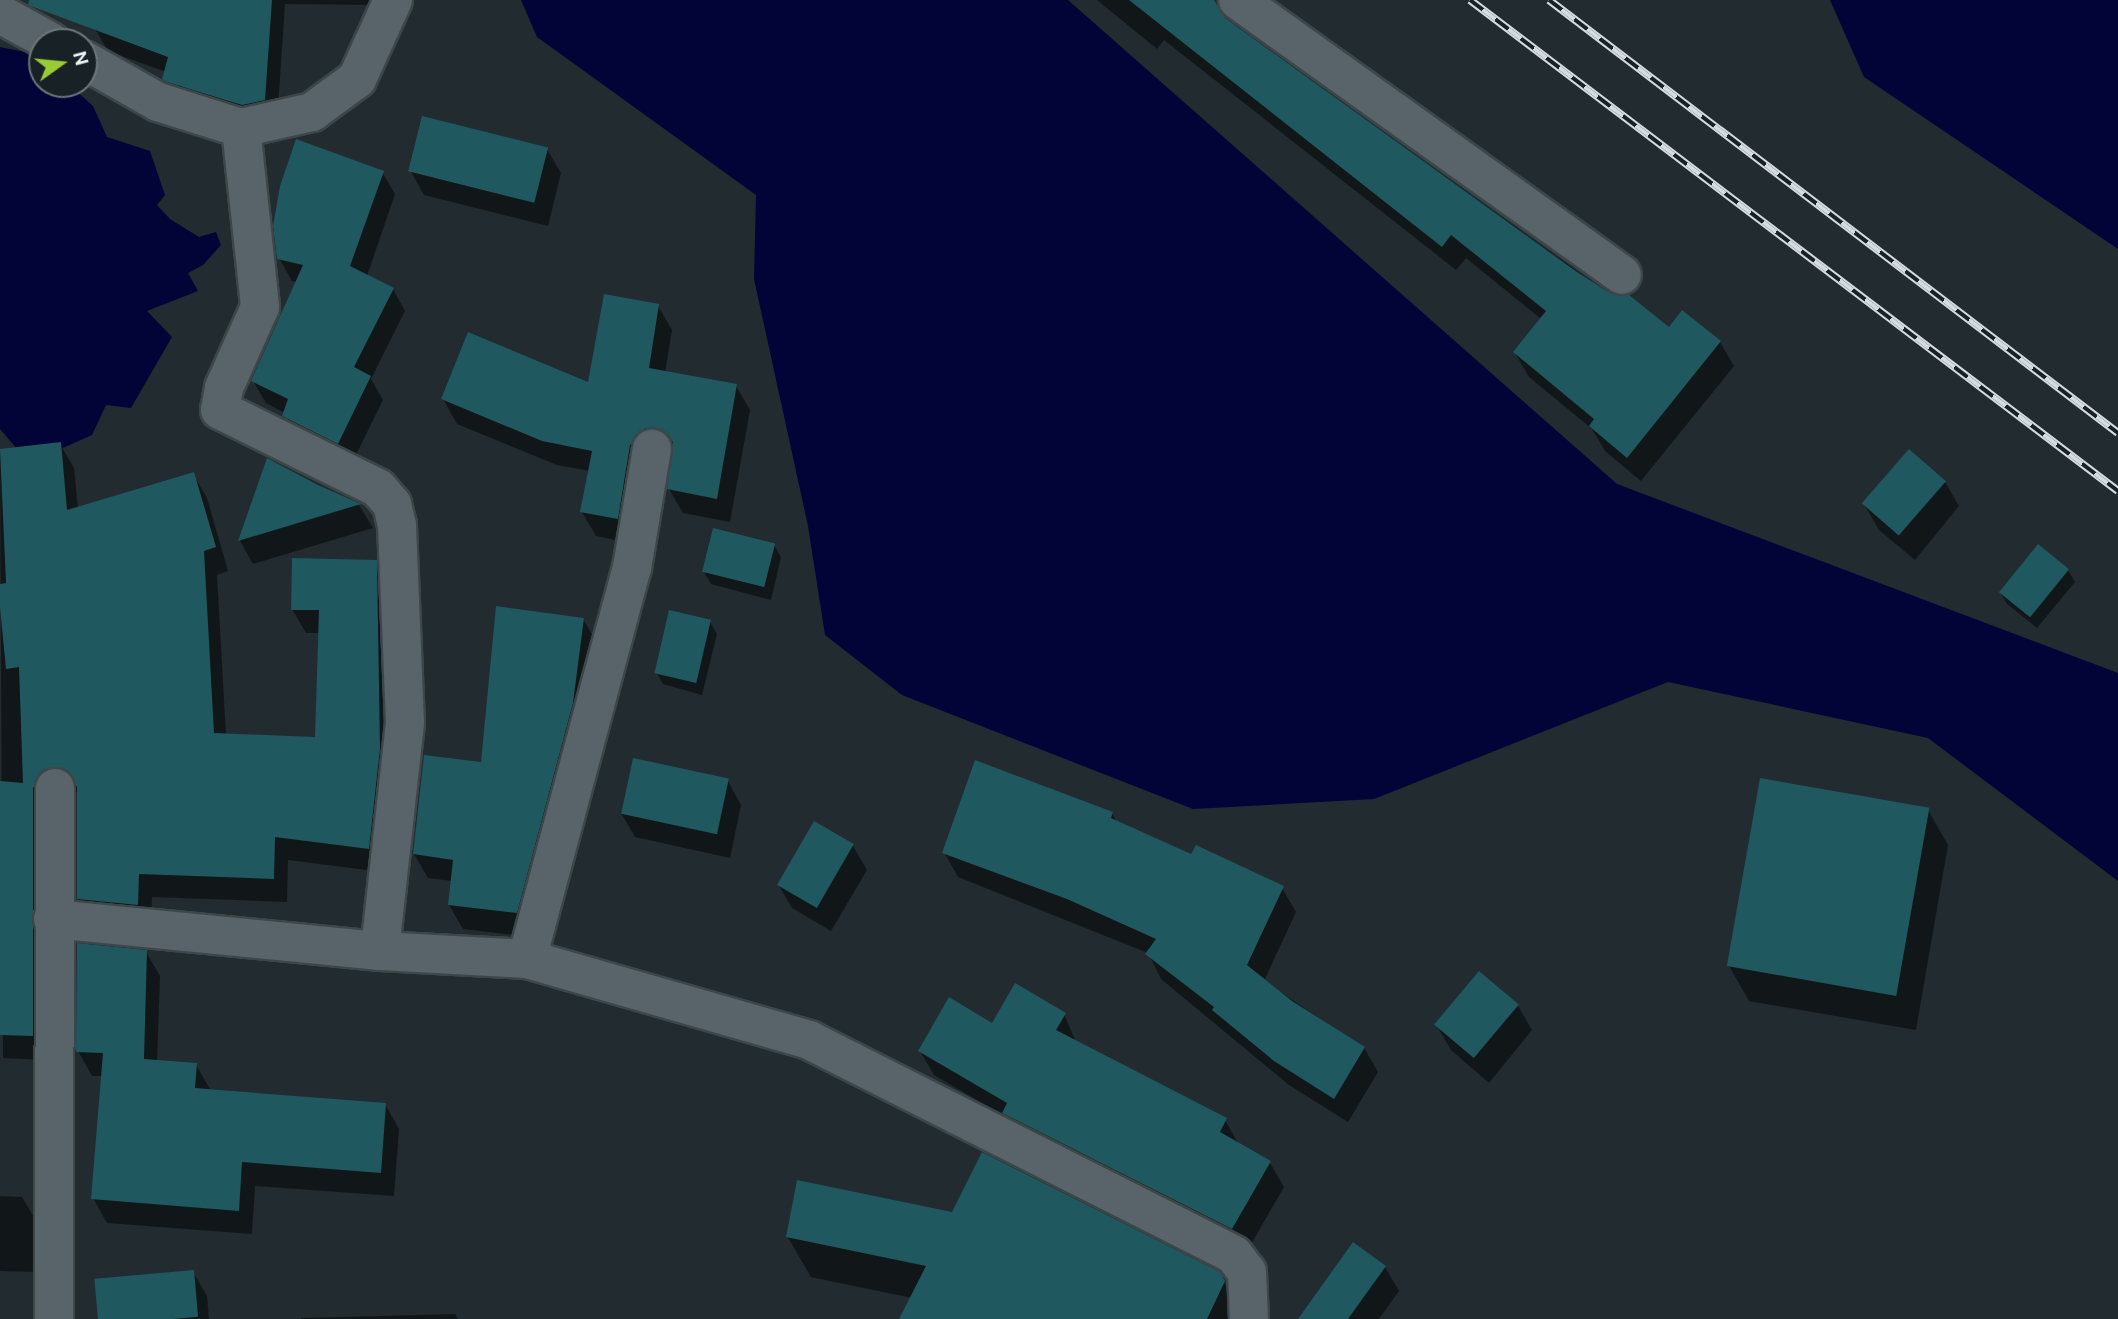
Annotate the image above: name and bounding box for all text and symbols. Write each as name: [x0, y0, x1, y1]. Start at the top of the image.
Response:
north arrow: [28, 28, 98, 98]
text: N: [69, 48, 94, 68]

